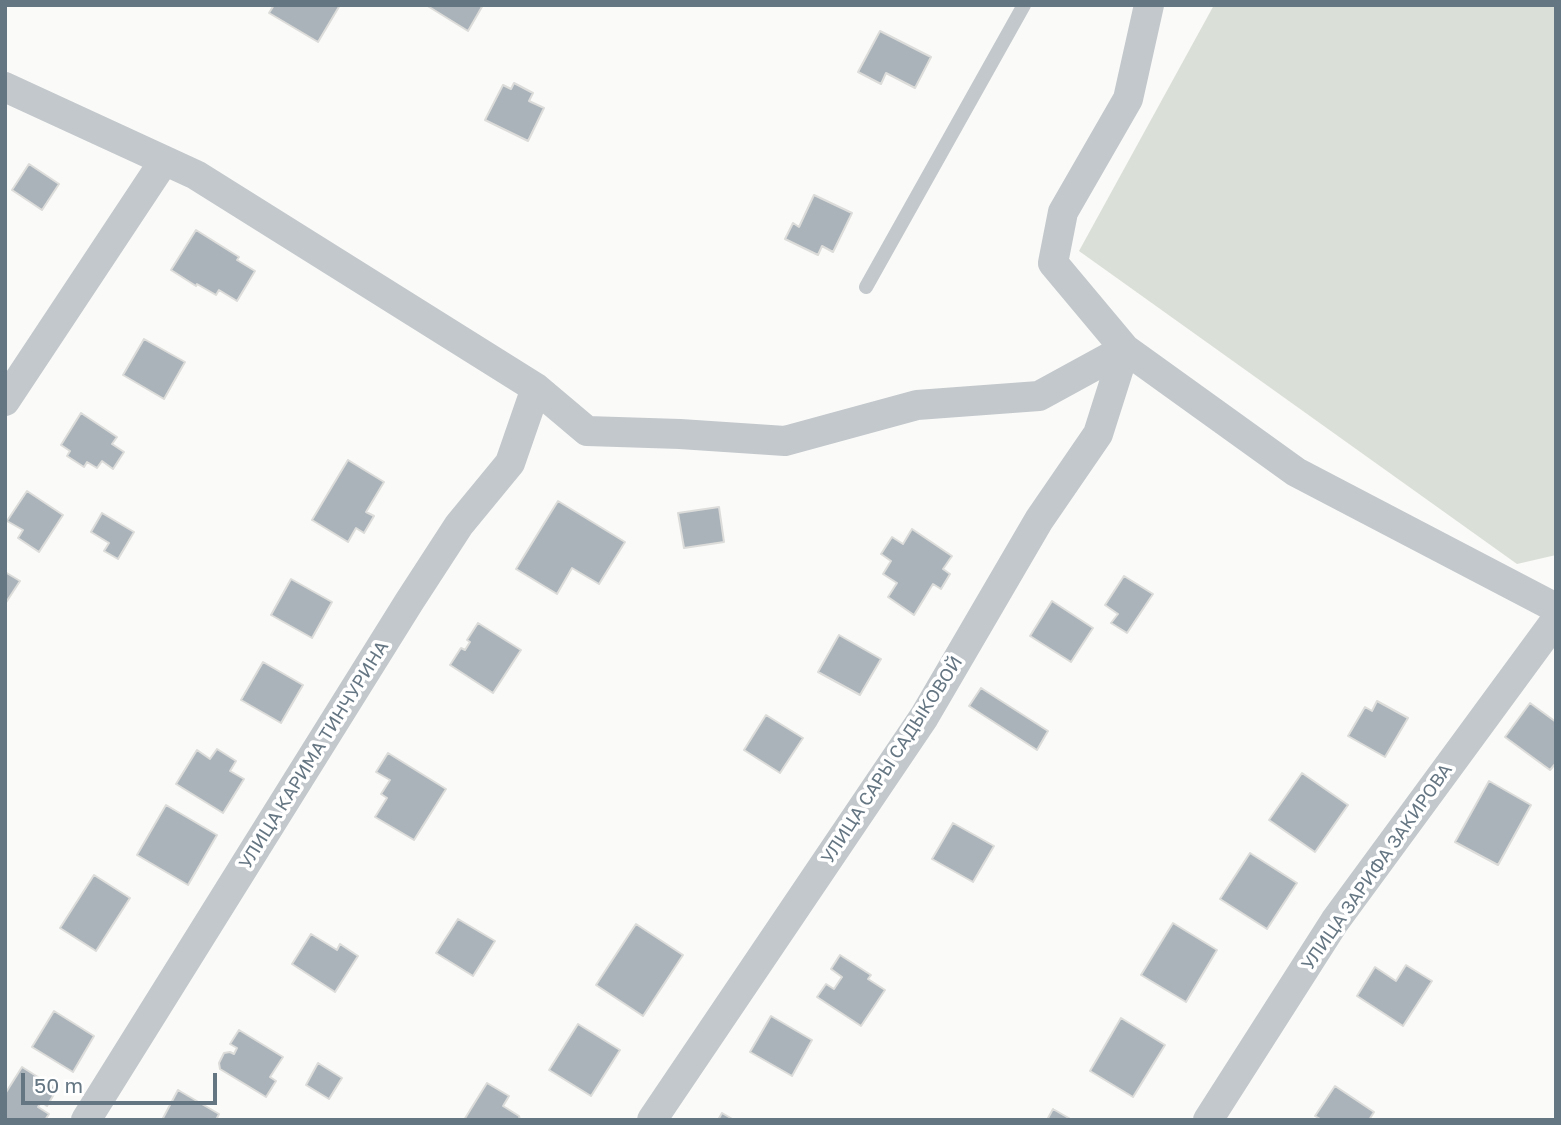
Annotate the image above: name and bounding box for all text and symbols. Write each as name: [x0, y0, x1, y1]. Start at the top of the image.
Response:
street label: УЛИЦА КАРИМА ТИНЧУРИНА: [235, 637, 393, 873]
street label: УЛИЦА САРЫ САДЫКОВОЙ: [817, 652, 967, 868]
street label: УЛИЦА ЗАРИФА ЗАКИРОВА: [1297, 760, 1457, 974]
scale bar: [24, 1058, 220, 1102]
text: 50 m: [34, 1072, 83, 1098]

